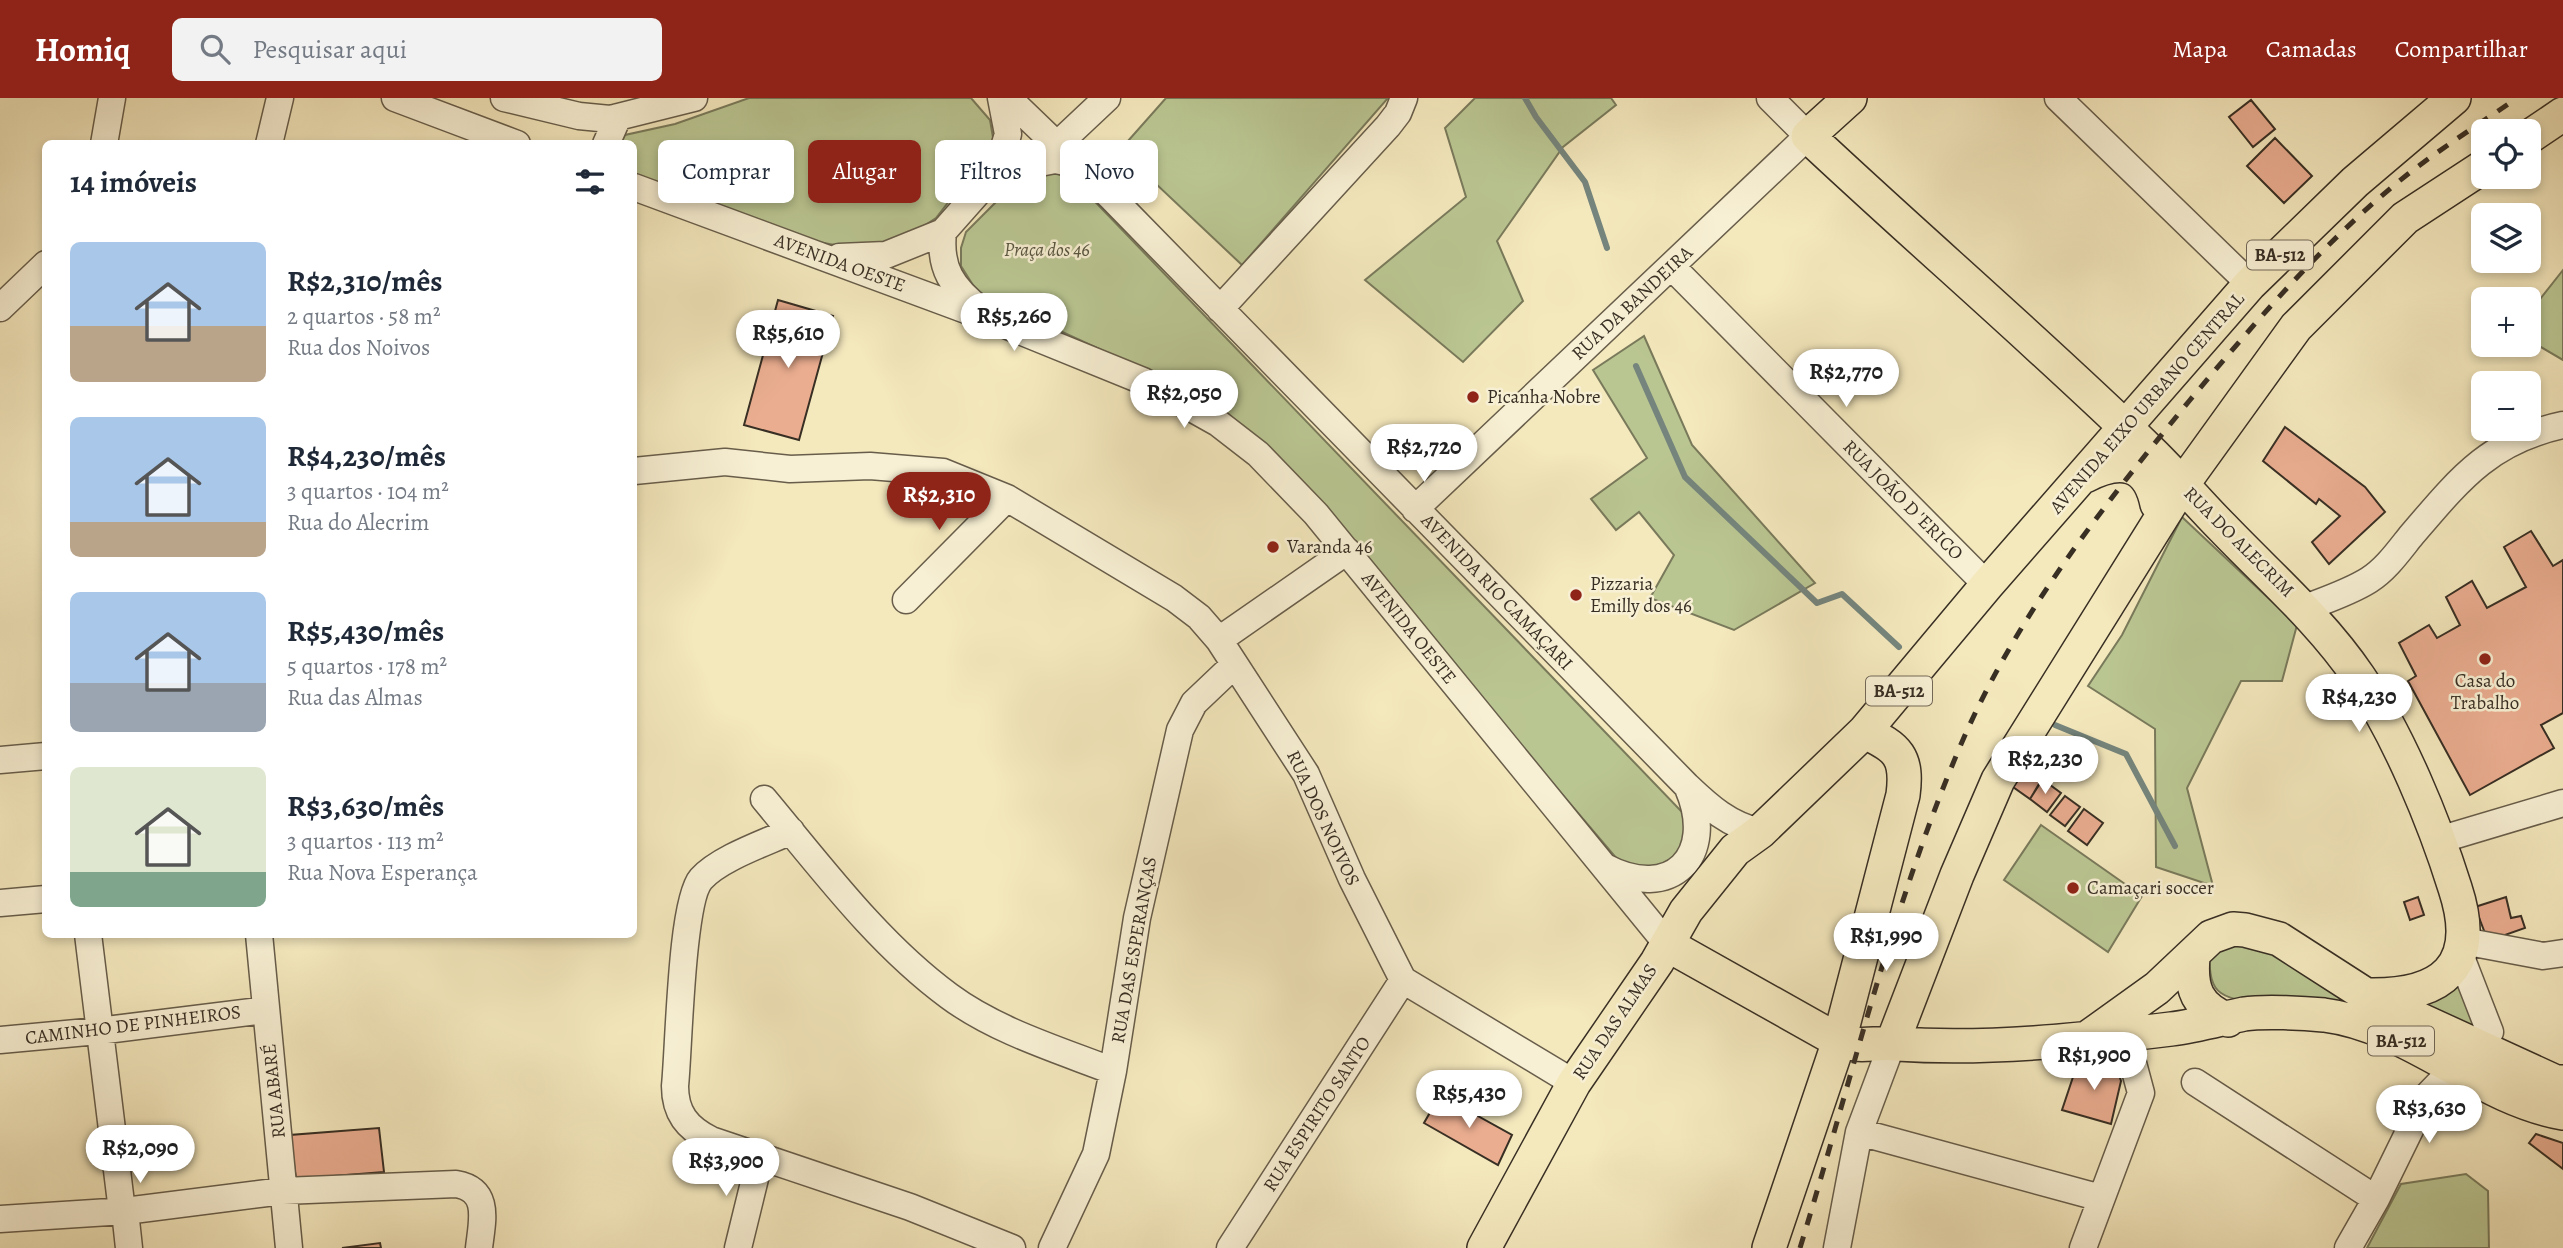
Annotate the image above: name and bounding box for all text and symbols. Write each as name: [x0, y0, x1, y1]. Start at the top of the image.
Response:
search box: [172, 18, 662, 81]
text: Homiq: [35, 27, 130, 72]
icon: search: [196, 30, 234, 68]
text: Pesquisar aqui: [252, 32, 407, 67]
text: Mapa: [2173, 33, 2228, 65]
text: Camadas: [2266, 33, 2357, 65]
text: Compartilhar: [2395, 33, 2528, 65]
map controls: [2471, 119, 2541, 441]
button: locate: [2471, 119, 2541, 189]
chip: Comprar: [658, 140, 794, 203]
chip: Alugar: [808, 140, 921, 203]
chip: Filtros: [935, 140, 1046, 203]
chip: Novo: [1060, 140, 1158, 203]
text: 14 imóveis: [70, 162, 197, 202]
icon: filters: [571, 163, 609, 201]
button: layers: [2471, 203, 2541, 273]
street label: AVENIDA OESTE: [770, 227, 909, 299]
park label: Praça dos 46: [1004, 237, 1090, 263]
street label: RUA DA BANDEIRA: [1566, 239, 1699, 366]
road number: BA-512: [2247, 240, 2313, 270]
text: R$2,310/mês: [287, 261, 443, 301]
icon: home: [126, 270, 210, 354]
street label: AVENIDA EIXO URBANO CENTRAL: [2043, 286, 2251, 520]
button: +: [2471, 287, 2541, 357]
pin: R$5,260: [949, 294, 1079, 353]
text: R$5,260: [977, 300, 1051, 331]
text: 2 quartos · 58 m²: [287, 301, 441, 332]
pin: R$5,610: [723, 310, 853, 370]
text: R$5,610: [752, 317, 824, 348]
text: Rua dos Noivos: [287, 332, 430, 363]
pin: R$2,770: [1781, 350, 1911, 409]
text: R$2,770: [1809, 356, 1883, 387]
pin: R$2,050: [1119, 370, 1249, 430]
button: −: [2471, 371, 2541, 441]
text: R$2,050: [1146, 377, 1222, 408]
place label: Picanha Nobre: [1487, 384, 1601, 410]
marker: Picanha Nobre: [1465, 389, 1481, 405]
pin: R$2,720: [1359, 424, 1489, 484]
text: R$2,720: [1386, 431, 1462, 462]
street label: RUA JOÃO D 'ERICO: [1837, 434, 1969, 566]
text: R$4,230/mês: [287, 436, 446, 476]
icon: home: [126, 445, 210, 529]
pin: R$2,310: [874, 472, 1004, 532]
text: 3 quartos · 104 m²: [287, 476, 449, 507]
text: R$2,310: [903, 479, 975, 510]
street label: RUA DO ALECRIM: [2178, 481, 2300, 603]
text: Rua do Alecrim: [287, 507, 430, 538]
street label: AVENIDA RIO CAMAÇARI: [1415, 507, 1579, 676]
place label: Varanda 46: [1286, 534, 1373, 560]
marker: Varanda 46: [1265, 539, 1281, 555]
street label: AVENIDA OESTE: [1355, 566, 1462, 690]
place label: Pizzaria Emilly dos 46: [1590, 571, 1692, 619]
marker: Pizzaria Emilly dos 46: [1568, 587, 1584, 603]
text: R$5,430/mês: [287, 611, 444, 651]
icon: home: [126, 620, 210, 704]
text: 5 quartos · 178 m²: [287, 651, 447, 682]
marker: Casa do Trabalho: [2477, 651, 2493, 667]
place label: Casa do Trabalho: [2451, 668, 2519, 716]
pin: R$4,230: [2294, 674, 2424, 734]
road number: BA-512: [1866, 676, 1932, 706]
text: R$4,230: [2321, 681, 2397, 712]
text: Rua das Almas: [287, 682, 423, 713]
pin: R$2,230: [1980, 736, 2110, 796]
text: R$2,230: [2007, 743, 2083, 774]
street label: RUA DOS NOIVOS: [1280, 746, 1366, 890]
text: R$3,630/mês: [287, 786, 444, 826]
icon: home: [126, 795, 210, 879]
text: 3 quartos · 113 m²: [287, 826, 443, 857]
street label: RUA DAS ESPERANÇAS: [1105, 855, 1163, 1045]
text: Rua Nova Esperança: [287, 857, 478, 888]
place label: Camaçari soccer: [2087, 875, 2214, 901]
marker: Camaçari soccer: [2065, 880, 2081, 896]
pin: R$1,990: [1821, 914, 1951, 973]
text: R$1,990: [1850, 920, 1922, 951]
street label: RUA DAS ALMAS: [1566, 959, 1664, 1085]
street label: CAMINHO DE PINHEIROS: [24, 999, 242, 1051]
road number: BA-512: [2368, 1026, 2434, 1056]
street label: RUA ESPIRITO SANTO: [1257, 1031, 1377, 1197]
pin: R$1,900: [2029, 1032, 2159, 1092]
text: R$1,900: [2057, 1039, 2131, 1070]
street label: RUA ABARÉ: [256, 1042, 292, 1140]
pin: R$5,430: [1404, 1070, 1534, 1130]
text: R$5,430: [1432, 1077, 1506, 1108]
pin: R$3,630: [2364, 1086, 2494, 1145]
text: R$3,630: [2392, 1092, 2466, 1123]
pin: R$2,090: [75, 1126, 205, 1185]
text: R$2,090: [102, 1132, 178, 1163]
pin: R$3,900: [661, 1138, 791, 1198]
text: R$3,900: [688, 1145, 764, 1176]

